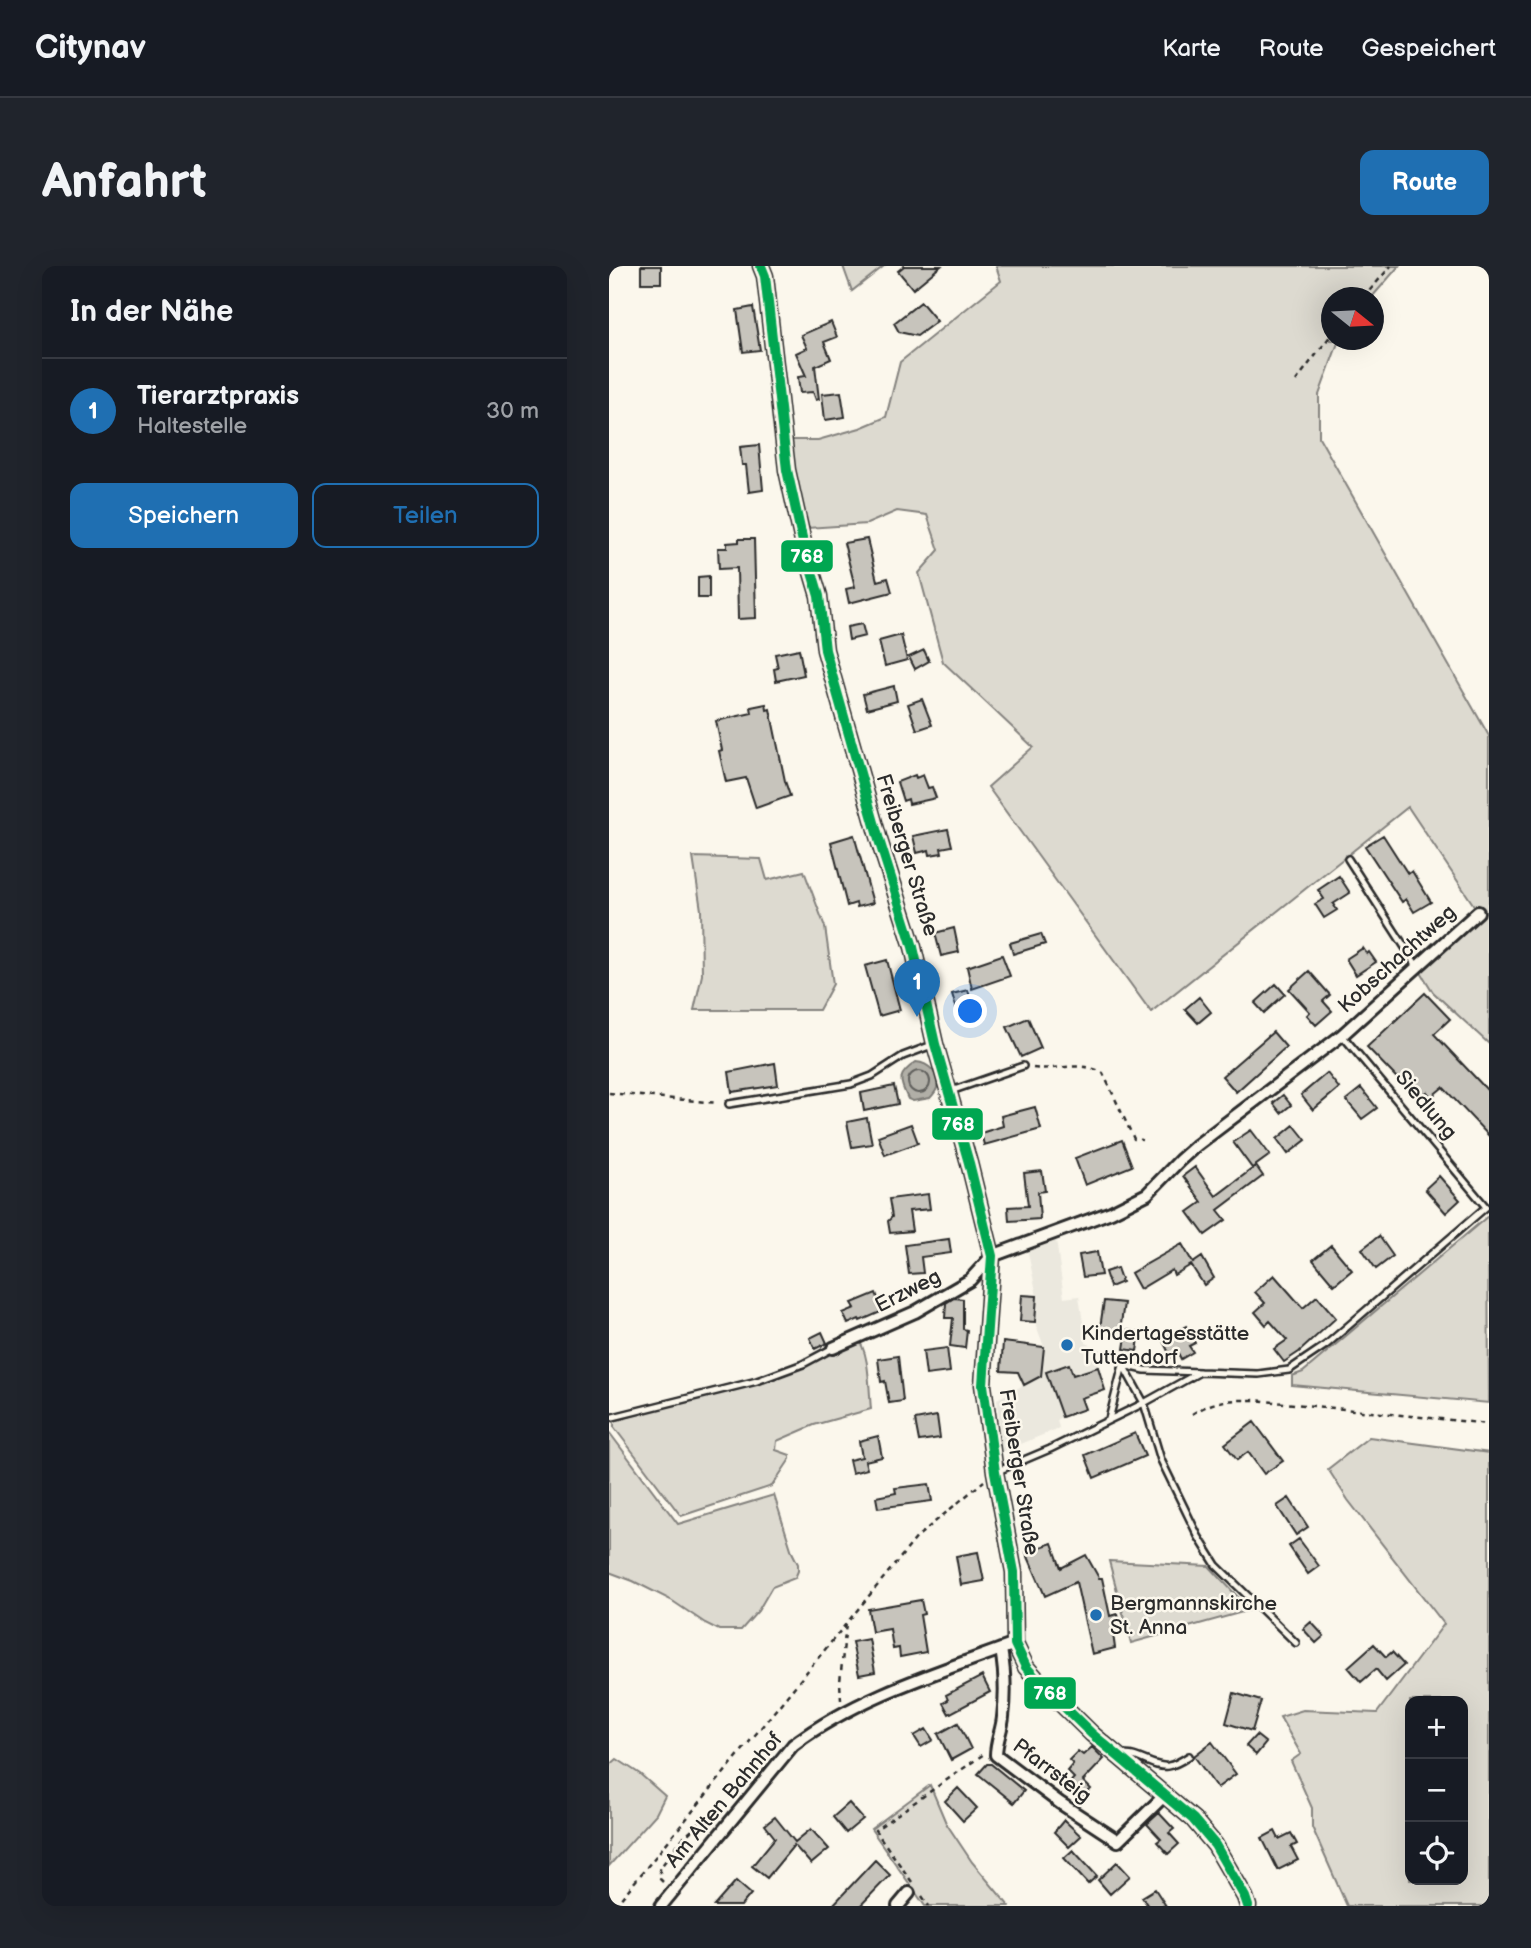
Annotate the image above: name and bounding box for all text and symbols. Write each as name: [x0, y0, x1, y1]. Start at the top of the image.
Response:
text: Citynav: [35, 28, 146, 68]
text: Karte: [1162, 34, 1221, 63]
text: Route: [1259, 34, 1324, 63]
text: Gespeichert: [1362, 34, 1496, 63]
button: Route: [1360, 150, 1489, 215]
text: Anfahrt: [42, 153, 207, 212]
north arrow: [1321, 287, 1384, 350]
text: In der Nähe: [70, 294, 233, 330]
text: Tierarztpraxis: [137, 381, 299, 412]
text: 1: [88, 397, 98, 425]
text: 30 m: [486, 397, 539, 425]
text: Haltestelle: [137, 412, 247, 440]
button: Speichern: [70, 483, 298, 548]
button: Teilen: [312, 483, 539, 548]
line badge: 768: [780, 539, 834, 573]
text: 768: [790, 546, 824, 569]
street label: Freiberger Straße: [870, 771, 944, 939]
street label: Kobschachtweg: [1333, 900, 1461, 1018]
pin: 1: [894, 959, 940, 1017]
your location: [953, 994, 987, 1028]
street label: Siedlung: [1390, 1065, 1462, 1145]
line badge: 768: [931, 1107, 984, 1141]
text: 768: [941, 1114, 975, 1137]
street label: Erzweg: [871, 1264, 945, 1318]
place label: Kindertagesstätte Tuttendorf: [1081, 1321, 1249, 1370]
marker: Kindertagesstätte Tuttendorf: [1059, 1337, 1075, 1353]
street label: Freiberger Straße: [993, 1387, 1045, 1557]
place label: Bergmannskirche St. Anna: [1110, 1591, 1277, 1640]
marker: Bergmannskirche St. Anna: [1088, 1607, 1104, 1623]
line badge: 768: [1023, 1676, 1077, 1710]
text: 768: [1033, 1683, 1067, 1706]
map controls: [1405, 1696, 1468, 1885]
button: +: [1405, 1696, 1468, 1759]
street label: Am Alten Bahnhof: [660, 1727, 788, 1873]
street label: Pfarrsteig: [1008, 1733, 1096, 1809]
button: −: [1405, 1759, 1468, 1822]
button: locate: [1405, 1822, 1468, 1885]

